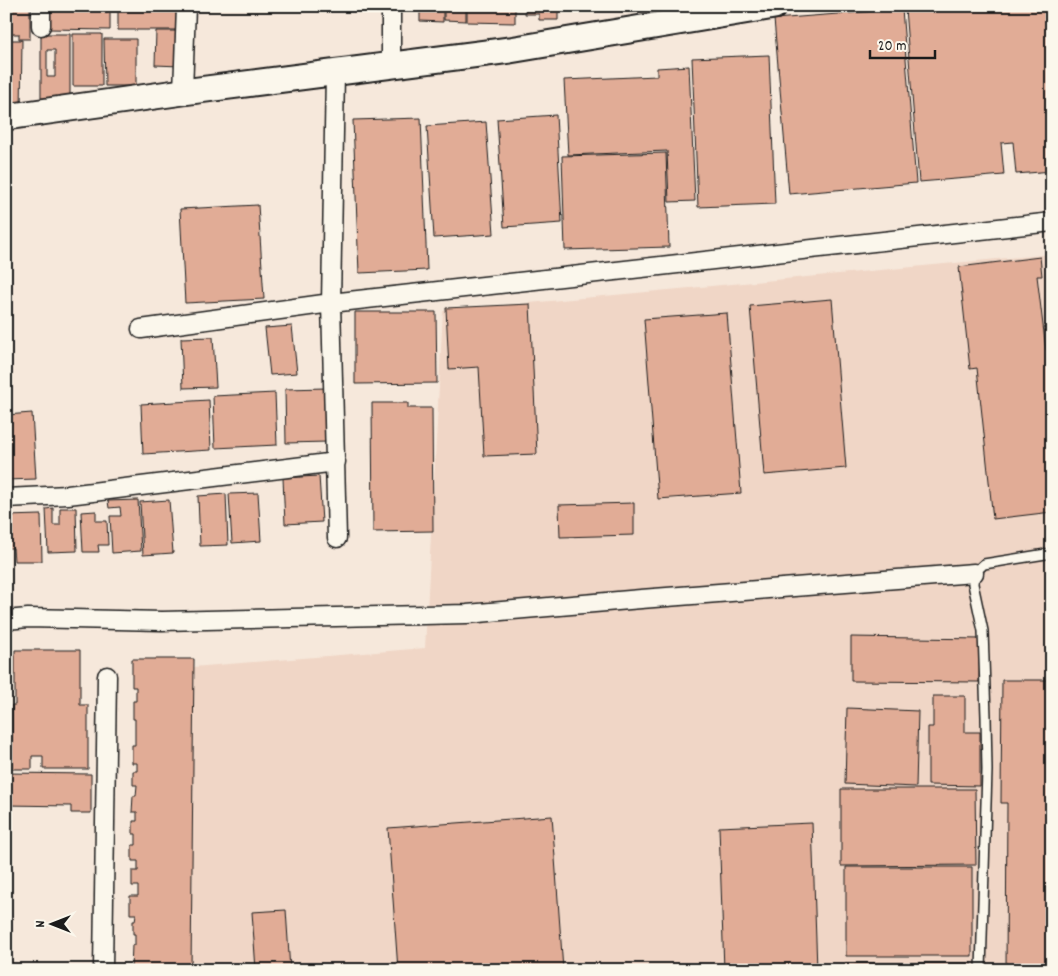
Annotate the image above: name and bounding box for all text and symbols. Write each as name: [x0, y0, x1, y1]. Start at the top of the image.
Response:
scale bar: [870, 28, 936, 60]
text: 20 m: [878, 36, 906, 58]
north arrow: [28, 898, 78, 948]
text: N: [31, 920, 51, 927]

